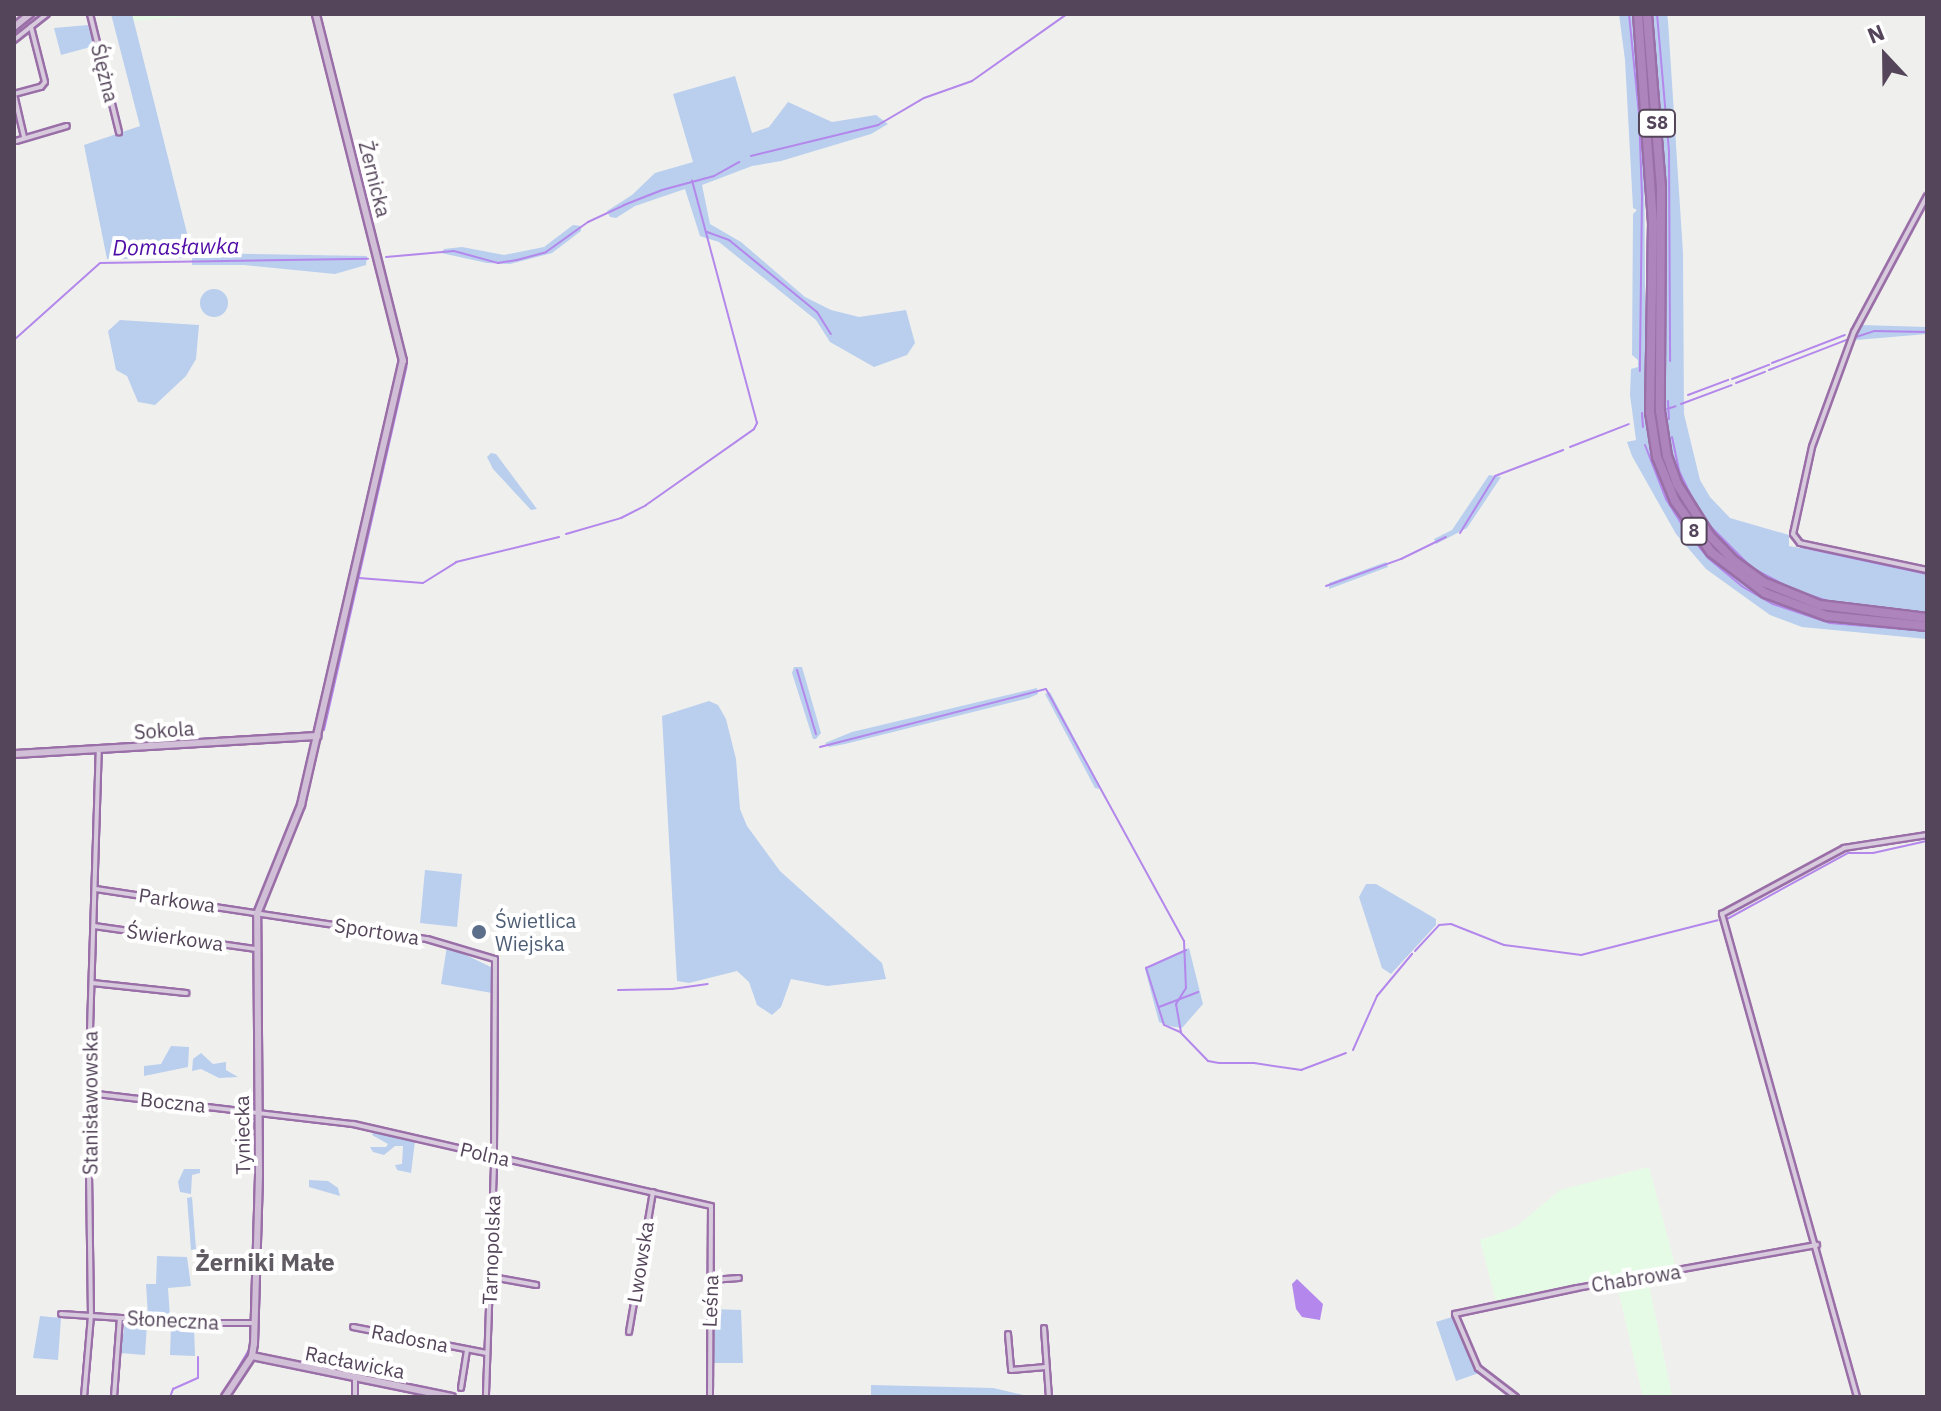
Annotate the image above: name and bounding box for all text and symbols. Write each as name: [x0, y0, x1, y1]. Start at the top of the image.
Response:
north arrow: [1845, 16, 1925, 96]
text: N: [1863, 17, 1889, 50]
street label: Ślężna: [86, 41, 124, 105]
road number: S8: [1637, 109, 1677, 137]
street label: Żernicka: [354, 139, 396, 219]
water label: Domasławka: [112, 232, 240, 260]
road number: 8: [1680, 517, 1708, 545]
street label: Sokola: [133, 716, 195, 744]
street label: Parkowa: [137, 883, 217, 917]
place label: Świetlica Wiejska: [495, 908, 576, 955]
street label: Sportowa: [333, 912, 421, 950]
street label: Świerkowa: [125, 918, 225, 956]
marker: Świetlica Wiejska: [470, 923, 488, 941]
street label: Stanisławowska: [78, 1031, 102, 1175]
street label: Boczna: [139, 1087, 207, 1117]
street label: Tyniecka: [229, 1095, 255, 1175]
street label: Polna: [458, 1137, 512, 1171]
street label: Tarnopolska: [477, 1195, 505, 1305]
street label: Lwowska: [622, 1220, 658, 1304]
district label: Żerniki Małe: [195, 1249, 335, 1277]
street label: Chabrowa: [1590, 1259, 1682, 1297]
street label: Leśna: [697, 1274, 723, 1328]
street label: Słoneczna: [126, 1306, 220, 1334]
street label: Radosna: [369, 1319, 451, 1357]
street label: Racławicka: [303, 1341, 407, 1383]

